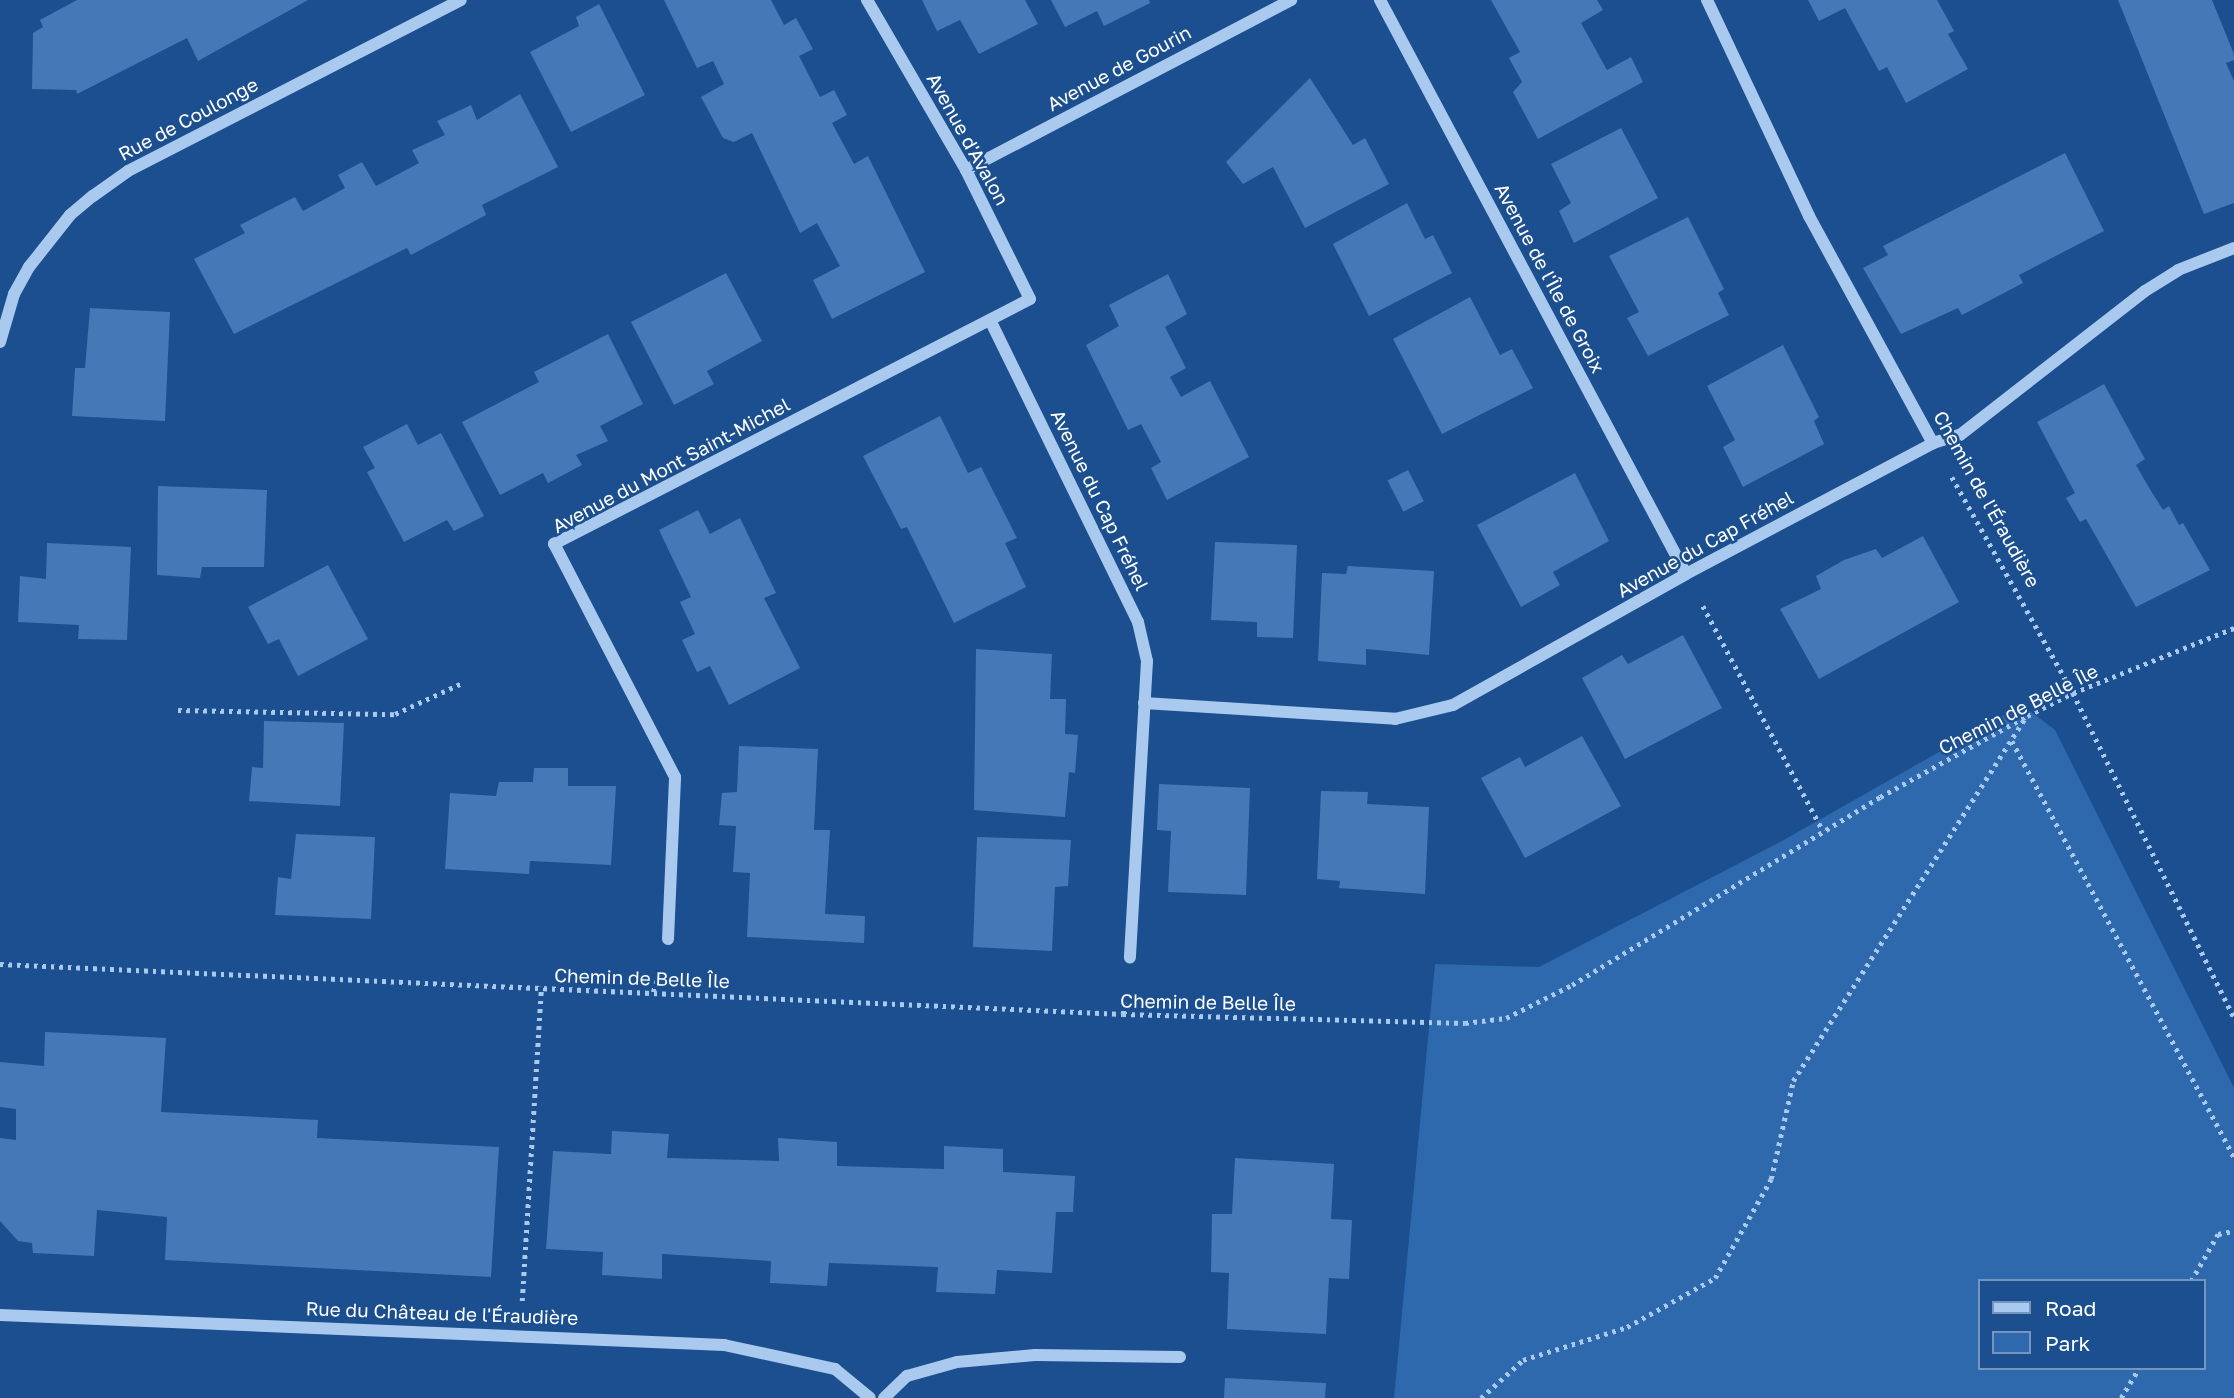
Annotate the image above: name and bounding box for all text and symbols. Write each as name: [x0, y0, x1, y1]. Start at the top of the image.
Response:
street label: Avenue de Gourin: [1043, 20, 1195, 116]
street label: Avenue d'Avalon: [922, 69, 1014, 209]
street label: Rue de Coulonge: [114, 73, 262, 165]
street label: Avenue de l'Île de Groix: [1490, 179, 1610, 377]
street label: Avenue du Mont Saint-Michel: [548, 393, 794, 537]
street label: Avenue du Cap Fréhel: [1046, 406, 1154, 594]
street label: Chemin de l'Éraudière: [1929, 407, 2045, 591]
street label: Avenue du Cap Fréhel: [1613, 486, 1797, 602]
street label: Chemin de Belle Île: [1935, 659, 2101, 759]
street label: Chemin de Belle Île: [554, 964, 730, 992]
street label: Chemin de Belle Île: [1120, 989, 1296, 1015]
legend: [1979, 1279, 2206, 1370]
text: Road: [2045, 1295, 2096, 1321]
street label: Rue du Château de l'Éraudière: [305, 1297, 579, 1329]
text: Park: [2045, 1330, 2090, 1356]

